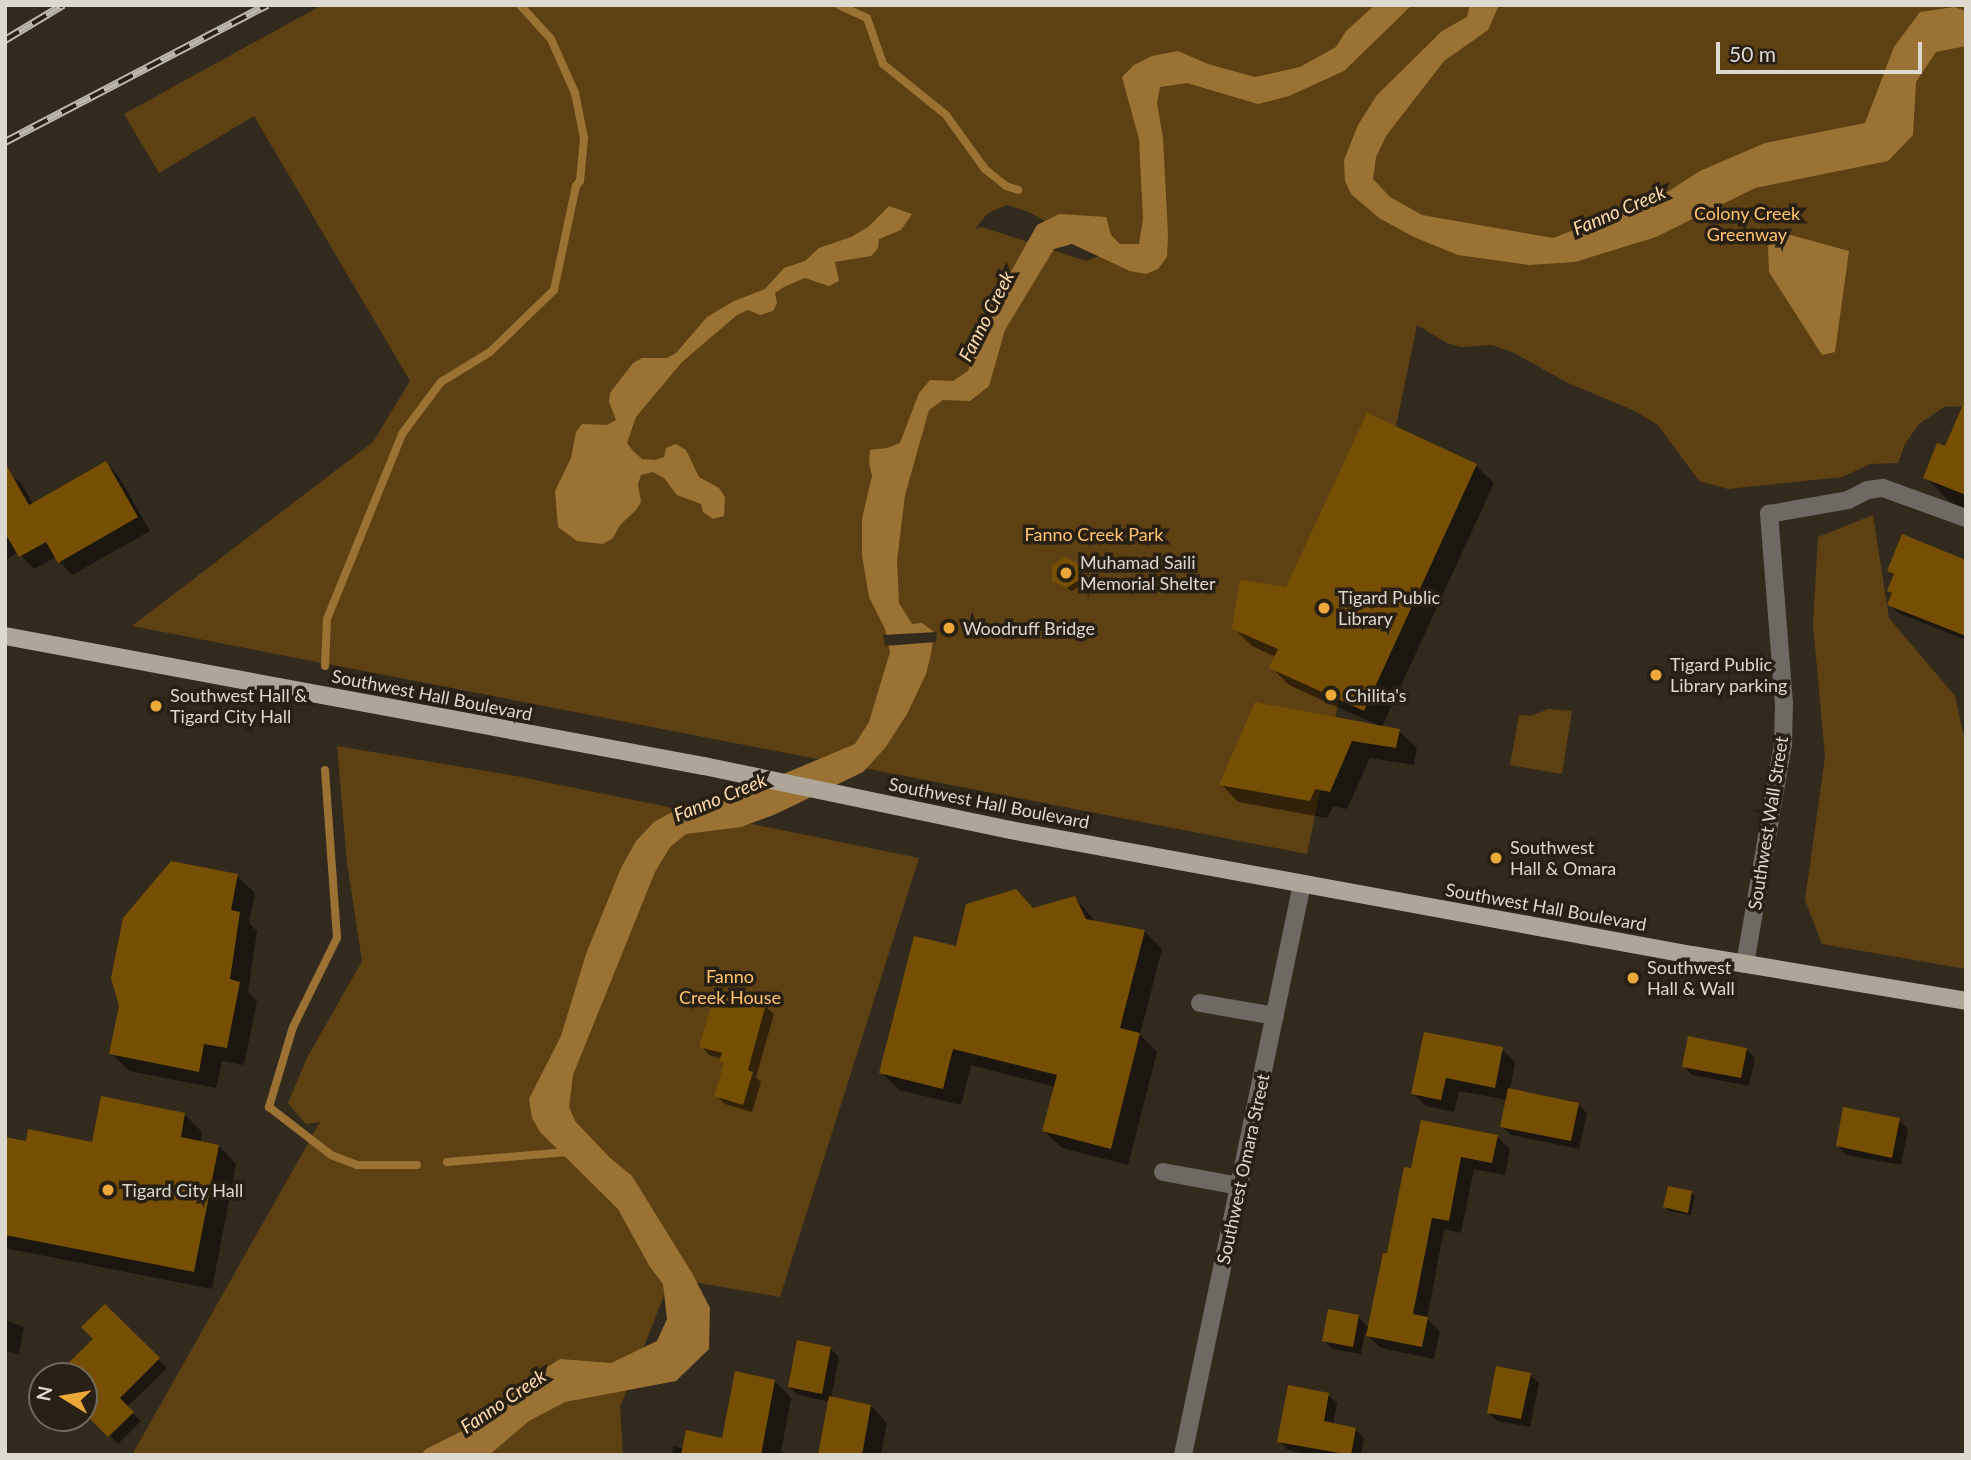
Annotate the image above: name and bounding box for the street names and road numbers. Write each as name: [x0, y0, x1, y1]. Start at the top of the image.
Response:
street label: Southwest Hall Boulevard: [330, 665, 534, 725]
street label: Southwest Wall Street: [1744, 734, 1792, 912]
street label: Southwest Hall Boulevard: [887, 773, 1091, 833]
street label: Southwest Hall Boulevard: [1444, 879, 1648, 935]
street label: Southwest Omara Street: [1212, 1072, 1274, 1266]

